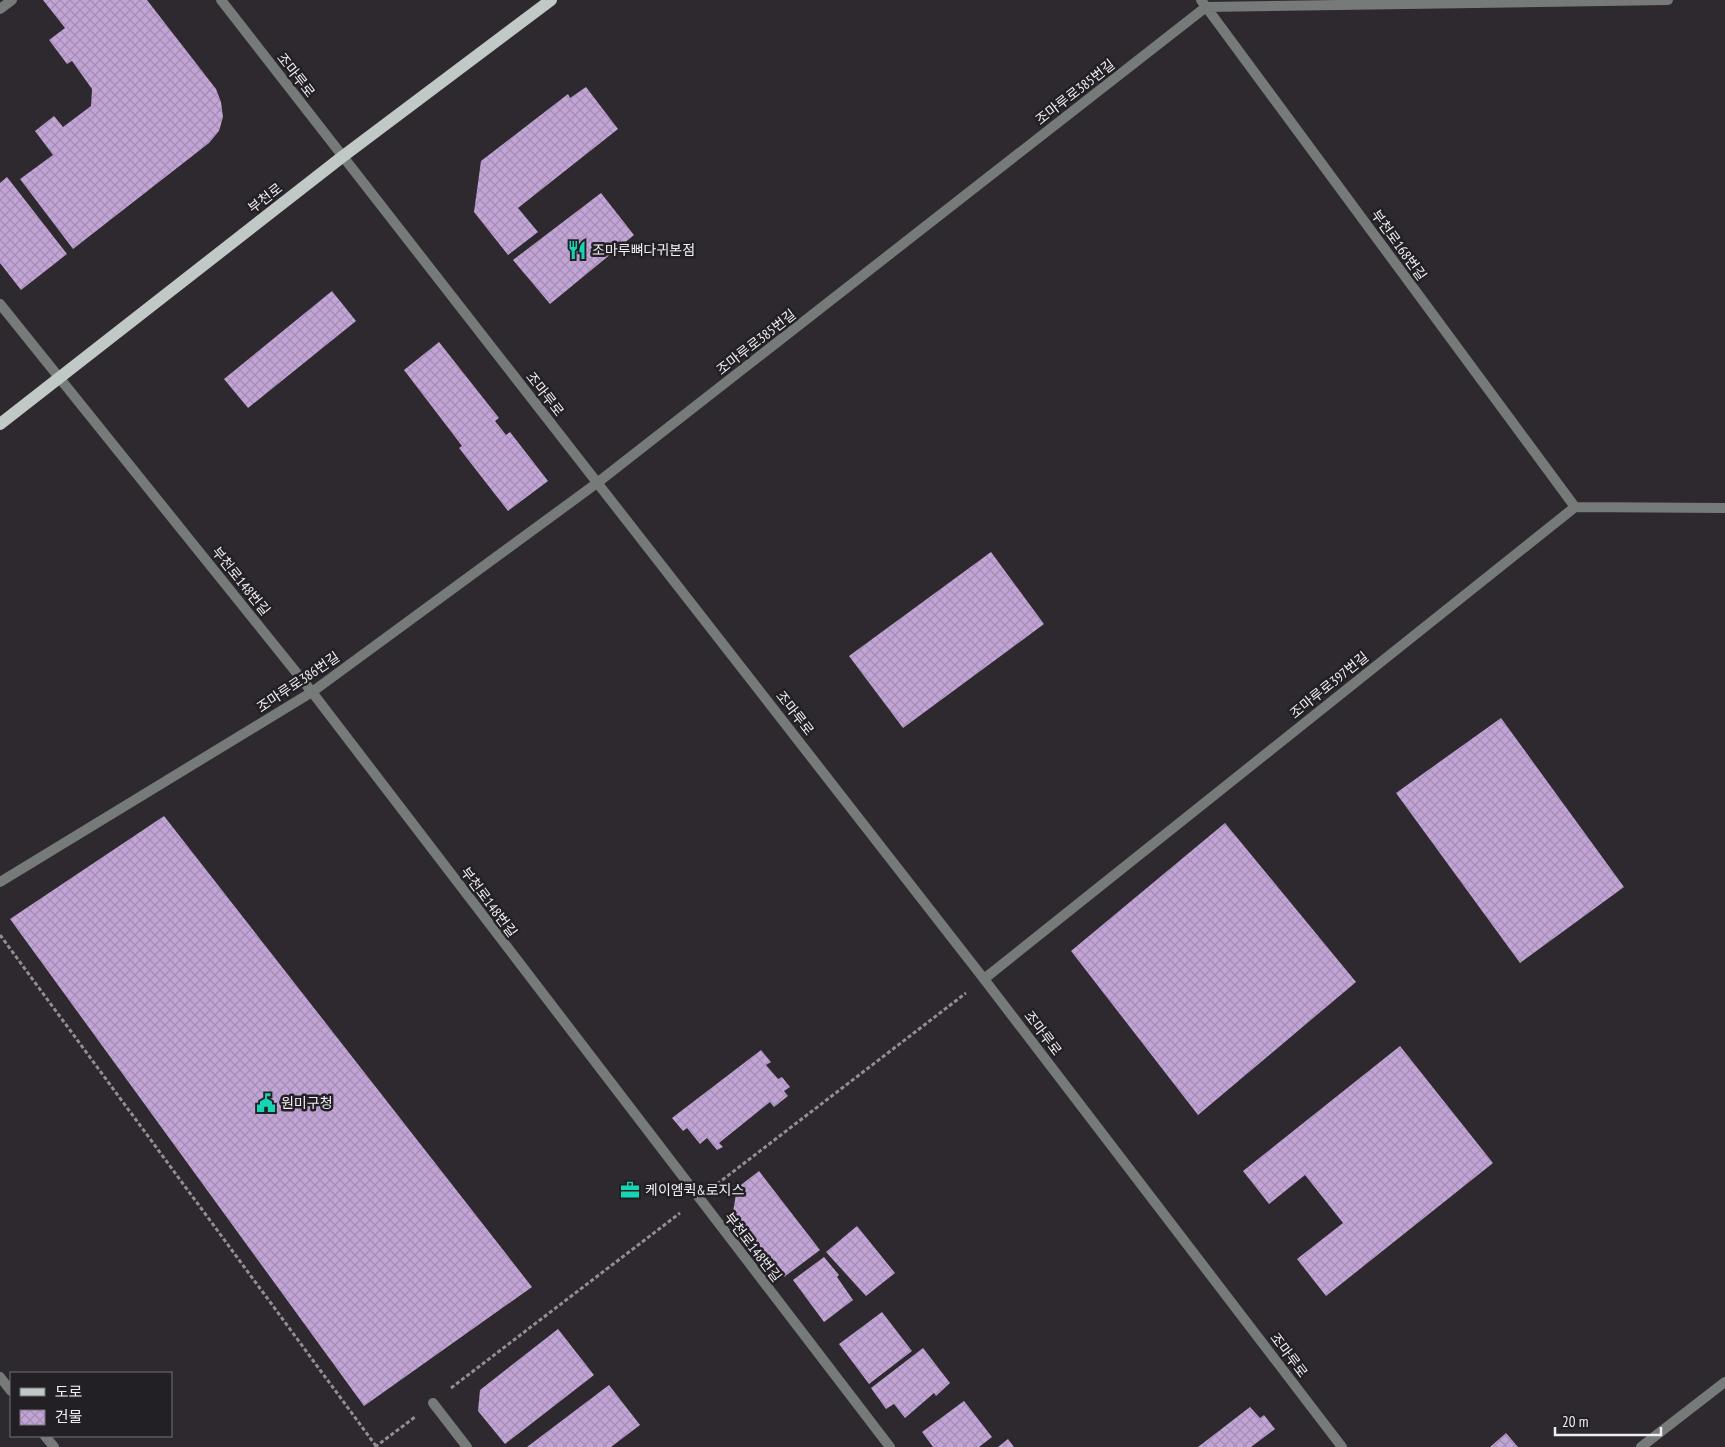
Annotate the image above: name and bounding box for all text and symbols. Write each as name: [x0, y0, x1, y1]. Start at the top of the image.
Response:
street label: 조마루로: [273, 49, 319, 101]
street label: 조마루로385번길: [1032, 55, 1118, 129]
street label: 부천로: [244, 179, 286, 217]
street label: 부천로168번길: [1367, 206, 1431, 284]
restaurant icon: 조마루뼈다귀본점: [566, 239, 588, 261]
place label: 조마루뼈다귀본점: [592, 241, 695, 259]
street label: 조마루로385번길: [713, 305, 799, 379]
street label: 조마루로: [522, 368, 568, 420]
street label: 부천로148번길: [208, 543, 274, 619]
street label: 조마루로386번길: [253, 648, 343, 716]
street label: 조마루로397번길: [1286, 648, 1372, 722]
street label: 조마루로: [772, 687, 818, 739]
street label: 부천로148번길: [457, 863, 521, 941]
street label: 조마루로: [1020, 1007, 1066, 1059]
public building icon: 원미구청: [255, 1092, 277, 1114]
place label: 원미구청: [281, 1094, 333, 1112]
office icon: 케이엠퀵&로지스: [619, 1179, 641, 1201]
place label: 케이엠퀵&로지스: [645, 1181, 744, 1199]
street label: 부천로148번길: [720, 1209, 786, 1285]
street label: 조마루로: [1266, 1329, 1312, 1381]
legend: [10, 1372, 172, 1437]
text: 도로: [55, 1382, 83, 1401]
scale bar: [1555, 1404, 1661, 1436]
text: 건물: [55, 1407, 83, 1426]
text: 20 m: [1562, 1412, 1588, 1431]

